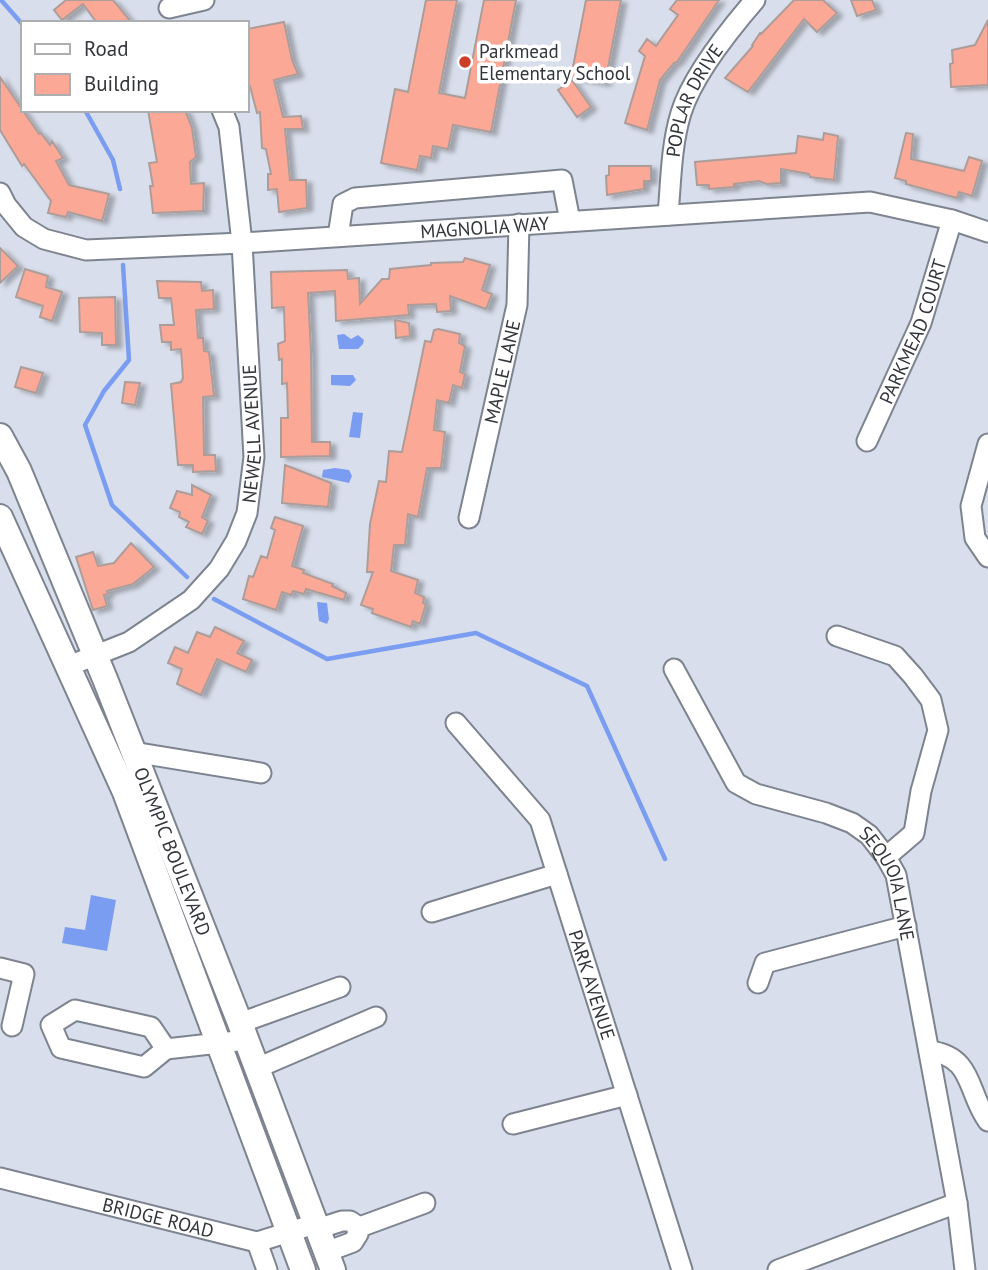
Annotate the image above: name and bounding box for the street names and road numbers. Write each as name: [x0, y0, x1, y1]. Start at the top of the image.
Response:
street label: POPLAR DRIVE: [661, 39, 728, 158]
street label: MAGNOLIA WAY: [420, 211, 550, 243]
street label: PARKMEAD COURT: [874, 256, 952, 408]
street label: MAPLE LANE: [479, 317, 525, 426]
street label: NEWELL AVENUE: [236, 364, 266, 504]
street label: OLYMPIC BOULEVARD: [129, 764, 217, 939]
street label: SEQUOIA LANE: [855, 820, 920, 943]
street label: PARK AVENUE: [563, 927, 621, 1043]
street label: BRIDGE ROAD: [100, 1192, 216, 1243]

